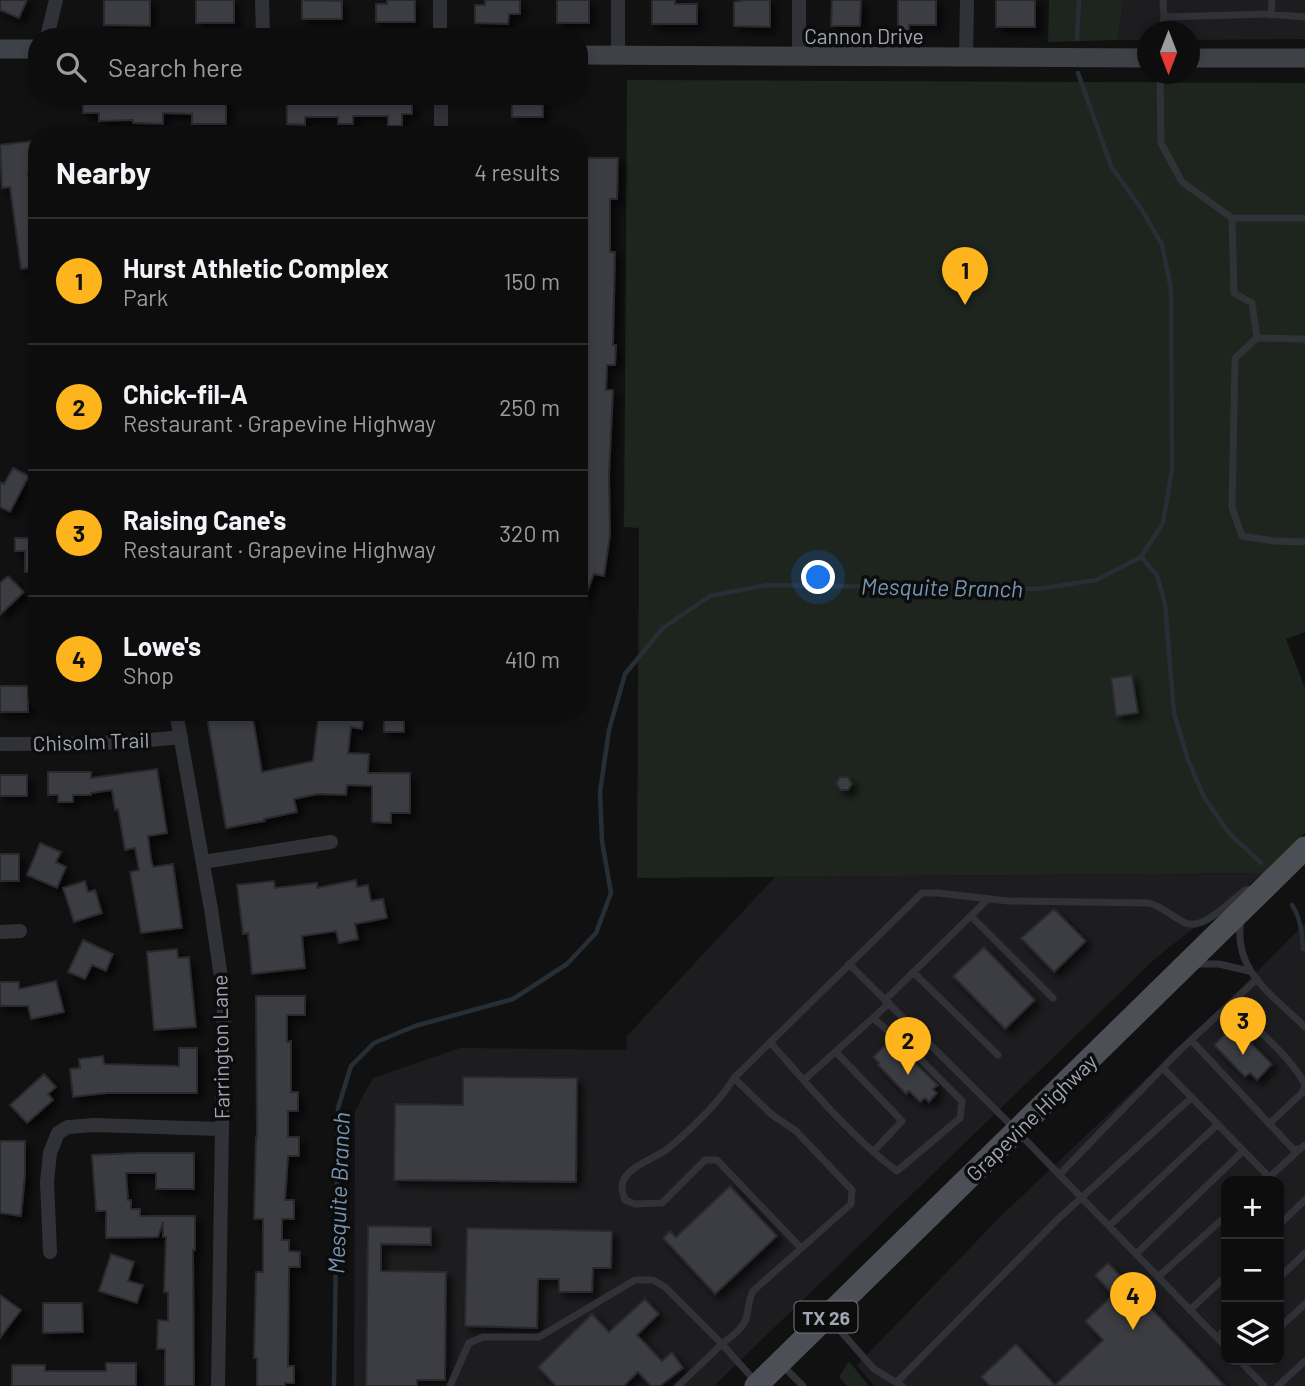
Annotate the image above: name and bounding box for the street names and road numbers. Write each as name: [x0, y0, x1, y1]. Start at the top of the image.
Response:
street label: Cannon Drive: [804, 23, 924, 48]
street label: Chisolm Trail: [32, 726, 150, 756]
street label: Farrington Lane: [206, 975, 234, 1119]
street label: Grapevine Highway: [960, 1048, 1102, 1186]
road number: TX 26: [794, 1302, 858, 1332]

